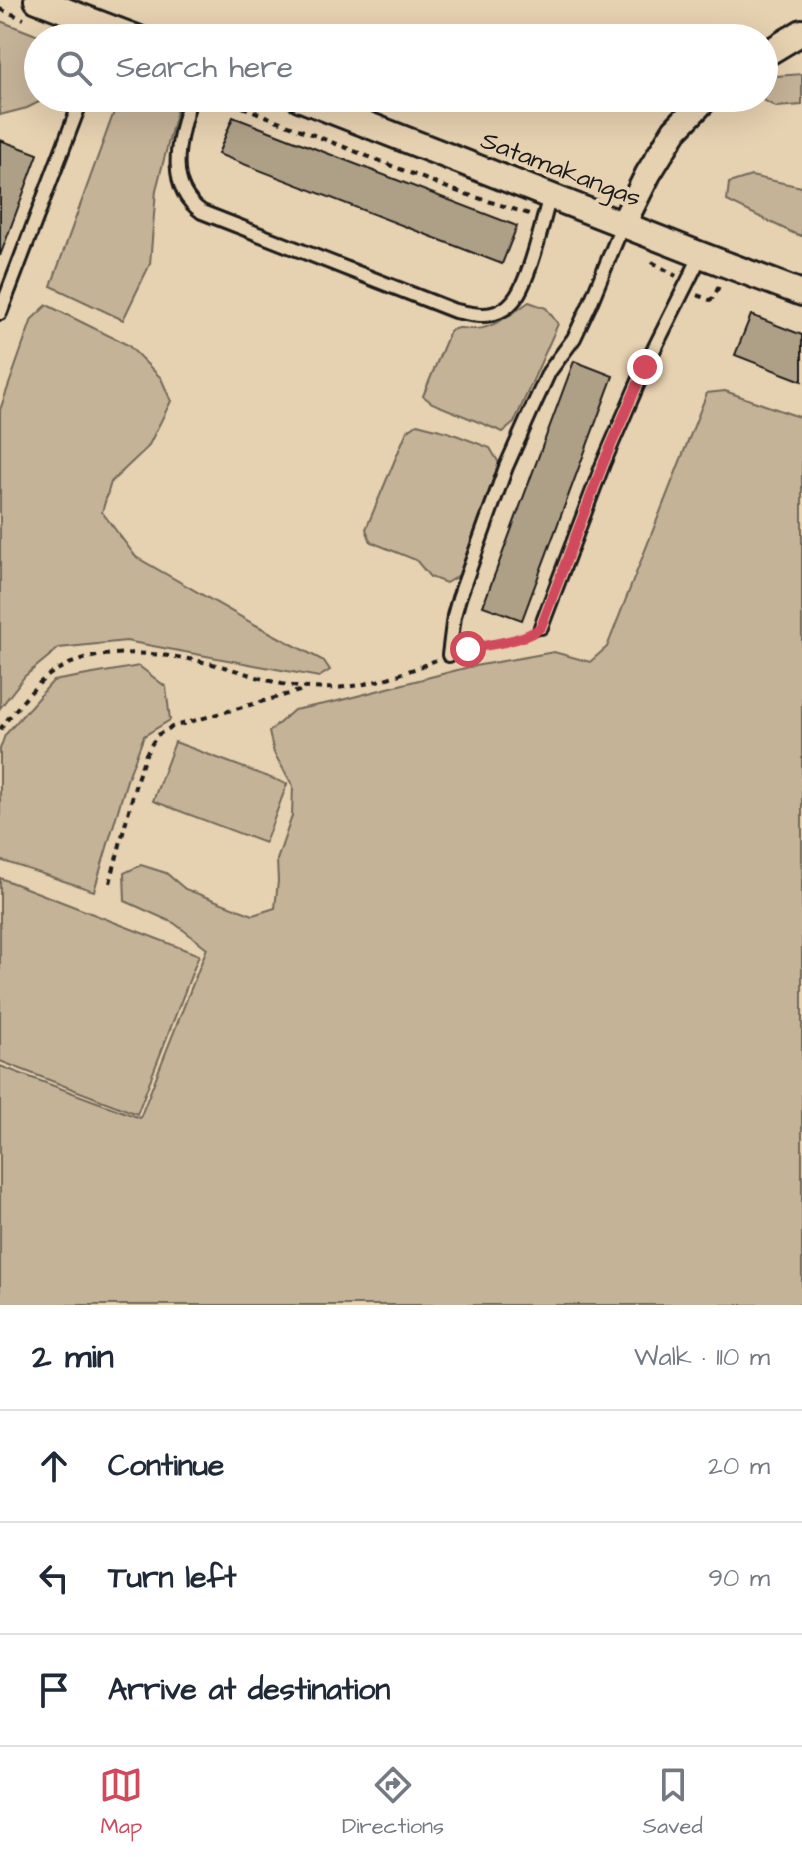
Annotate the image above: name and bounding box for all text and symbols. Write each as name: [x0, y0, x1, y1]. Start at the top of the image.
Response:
search box: [24, 24, 778, 112]
icon: search: [52, 46, 96, 90]
text: Search here: [116, 47, 293, 89]
street label: Satamakangas: [475, 122, 646, 218]
route end: [627, 349, 663, 385]
route start: [450, 631, 486, 667]
text: 2 min: [32, 1333, 114, 1381]
text: Walk · 110 m: [634, 1339, 770, 1375]
icon: ahead: [32, 1444, 76, 1488]
text: Continue: [108, 1445, 224, 1487]
text: 20 m: [708, 1448, 770, 1484]
icon: left: [32, 1556, 76, 1600]
text: Turn left: [108, 1557, 236, 1599]
text: 90 m: [708, 1560, 770, 1596]
icon: arrive: [32, 1668, 76, 1712]
text: Arrive at destination: [108, 1669, 390, 1711]
tab: Map: [99, 1763, 143, 1842]
tab: Directions: [342, 1763, 444, 1842]
tab: Saved: [643, 1763, 703, 1842]

